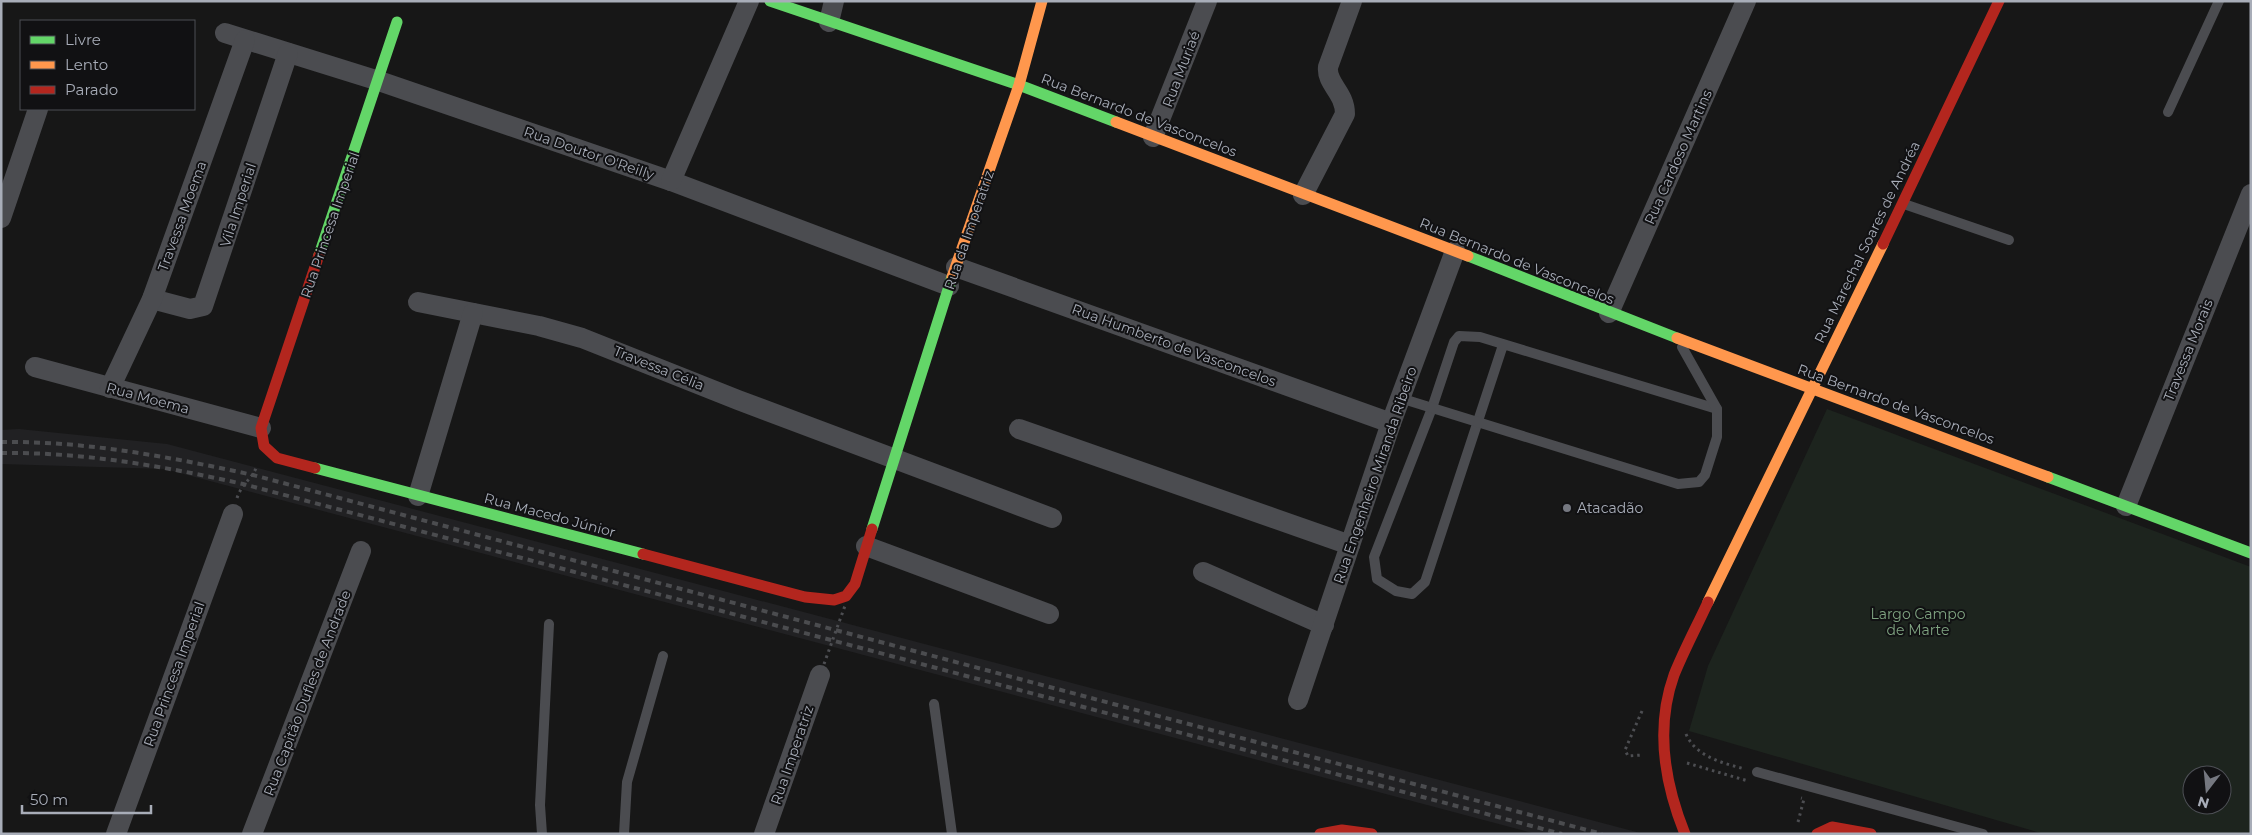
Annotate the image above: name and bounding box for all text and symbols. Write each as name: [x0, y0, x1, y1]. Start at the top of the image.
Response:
legend: [20, 20, 195, 110]
street label: Rua Muriaé: [1158, 28, 1204, 110]
text: Livre: [65, 30, 101, 49]
text: Lento: [65, 55, 108, 74]
street label: Rua Bernardo de Vasconcelos: [1039, 69, 1240, 161]
text: Parado: [65, 80, 118, 99]
street label: Rua Cardoso Martins: [1640, 87, 1716, 227]
street label: Rua Doutor O'Reilly: [522, 122, 657, 184]
street label: Rua Marechal Soares de Andréa: [1810, 138, 1924, 346]
street label: Rua Princesa Imperial: [297, 150, 363, 300]
street label: Travessa Moema: [154, 158, 210, 274]
street label: Vila Imperial: [216, 161, 260, 249]
street label: Rua da Imperatriz: [940, 168, 998, 292]
street label: Rua Bernardo de Vasconcelos: [1417, 214, 1617, 308]
street label: Travessa Morais: [2159, 296, 2217, 404]
street label: Rua Humberto de Vasconcelos: [1069, 300, 1279, 390]
street label: Travessa Célia: [611, 342, 707, 394]
street label: Rua Bernardo de Vasconcelos: [1795, 360, 1997, 448]
street label: Rua Engenheiro Miranda Ribeiro: [1329, 364, 1421, 586]
street label: Rua Moema: [105, 378, 191, 418]
street label: Rua Macedo Júnior: [482, 489, 618, 541]
place label: Atacadão: [1577, 499, 1644, 517]
marker: Atacadão: [1561, 502, 1573, 514]
street label: Rua Capitão Dufles de Andrade: [259, 587, 355, 799]
street label: Rua Princesa Imperial: [139, 599, 209, 749]
park label: Largo Campo de Marte: [1870, 605, 1966, 639]
street label: Rua Imperatriz: [767, 703, 817, 807]
north arrow: [2182, 765, 2232, 815]
scale bar: [22, 782, 151, 814]
text: 50 m: [30, 790, 68, 809]
text: N: [2195, 792, 2211, 813]

